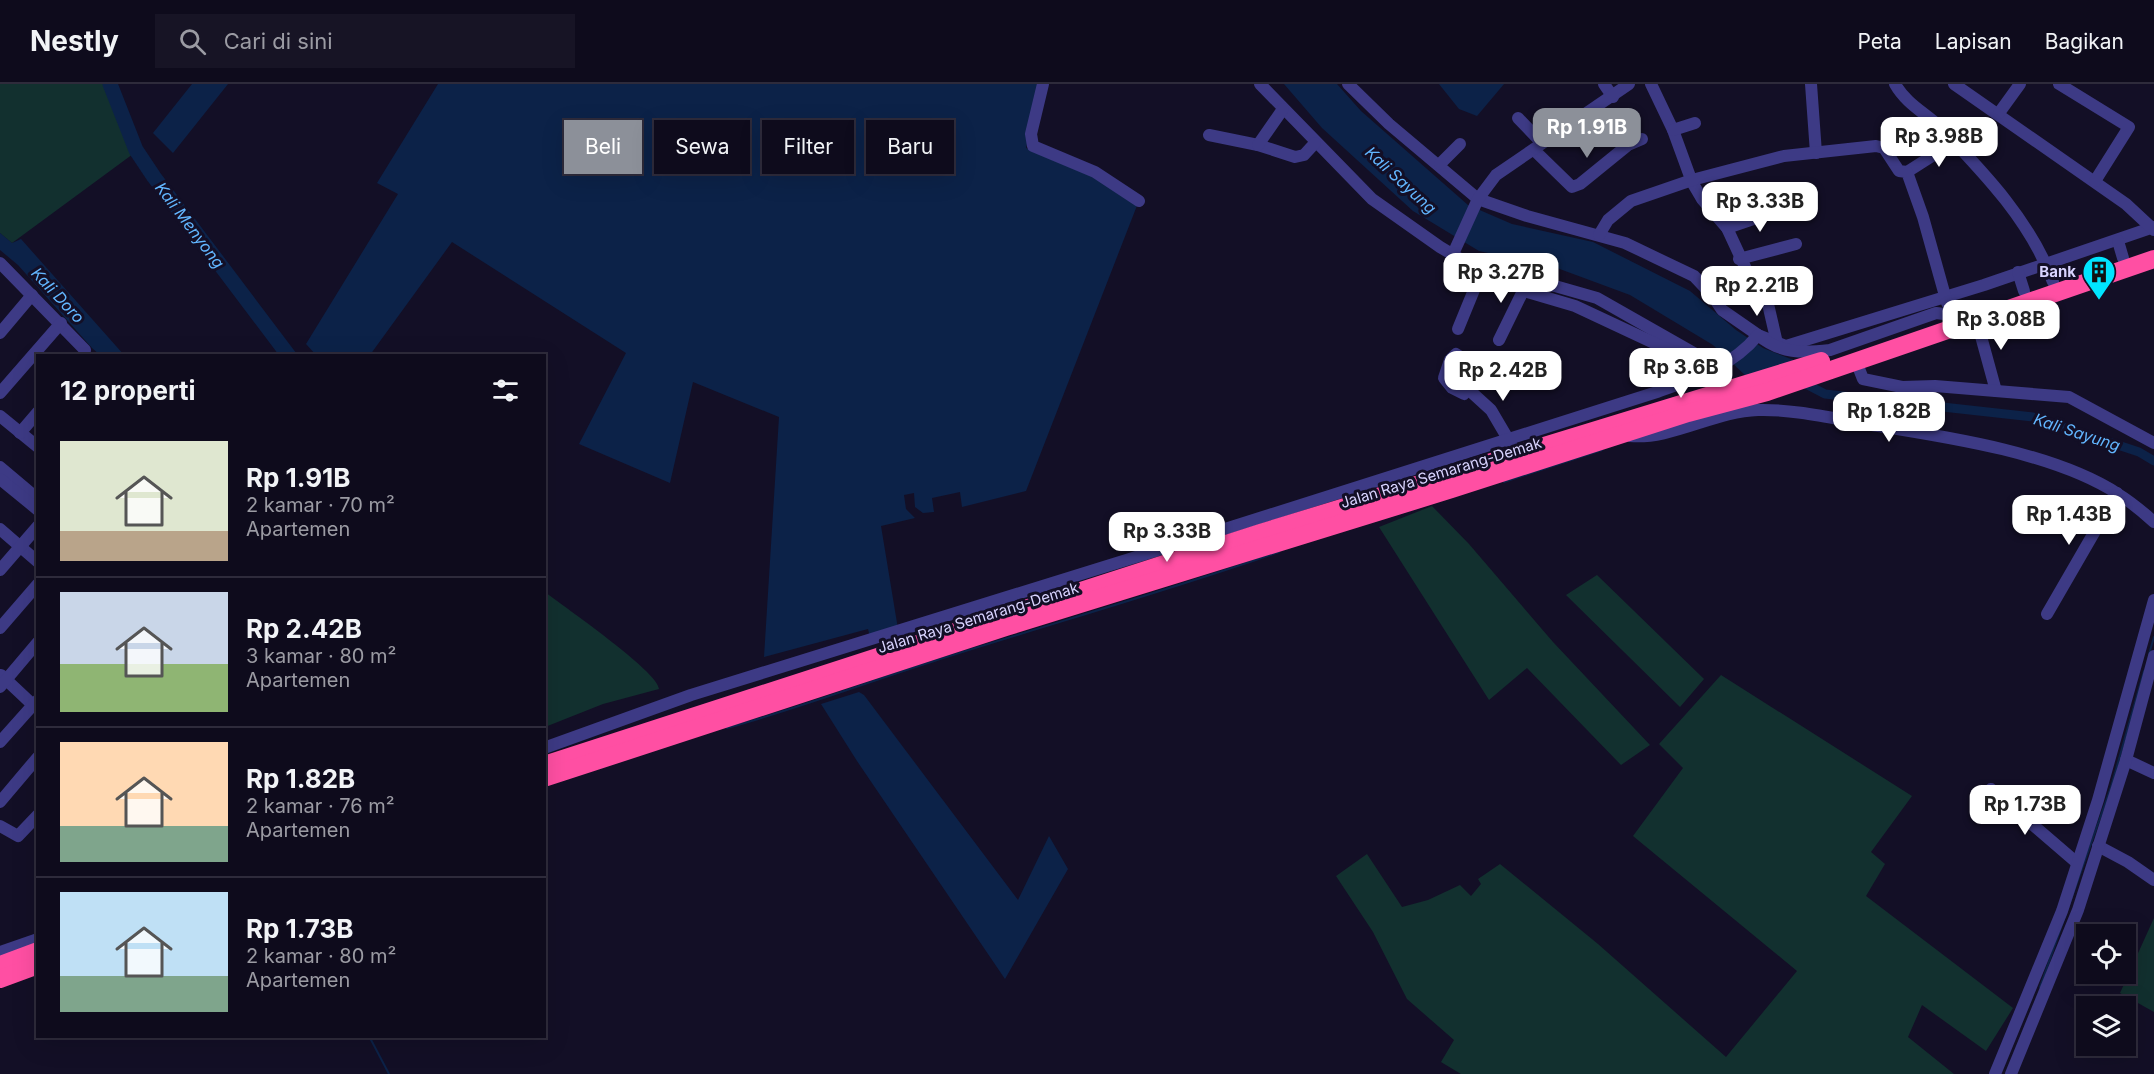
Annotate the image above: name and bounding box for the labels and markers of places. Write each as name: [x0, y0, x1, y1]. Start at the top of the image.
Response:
pin: Rp 1.91B: [1525, 108, 1649, 159]
pin: Rp 3.98B: [1877, 117, 2001, 168]
pin: Rp 3.33B: [1698, 182, 1822, 233]
pin: Rp 3.27B: [1439, 253, 1563, 304]
building icon: Bank: [2081, 254, 2117, 301]
place label: Bank: [2039, 262, 2076, 281]
pin: Rp 2.21B: [1695, 266, 1819, 317]
pin: Rp 3.08B: [1939, 300, 2063, 351]
pin: Rp 3.6B: [1626, 348, 1736, 399]
pin: Rp 2.42B: [1441, 351, 1565, 402]
pin: Rp 1.82B: [1827, 392, 1951, 443]
pin: Rp 1.43B: [2007, 495, 2131, 546]
pin: Rp 3.33B: [1105, 512, 1229, 563]
pin: Rp 1.73B: [1963, 785, 2087, 836]

